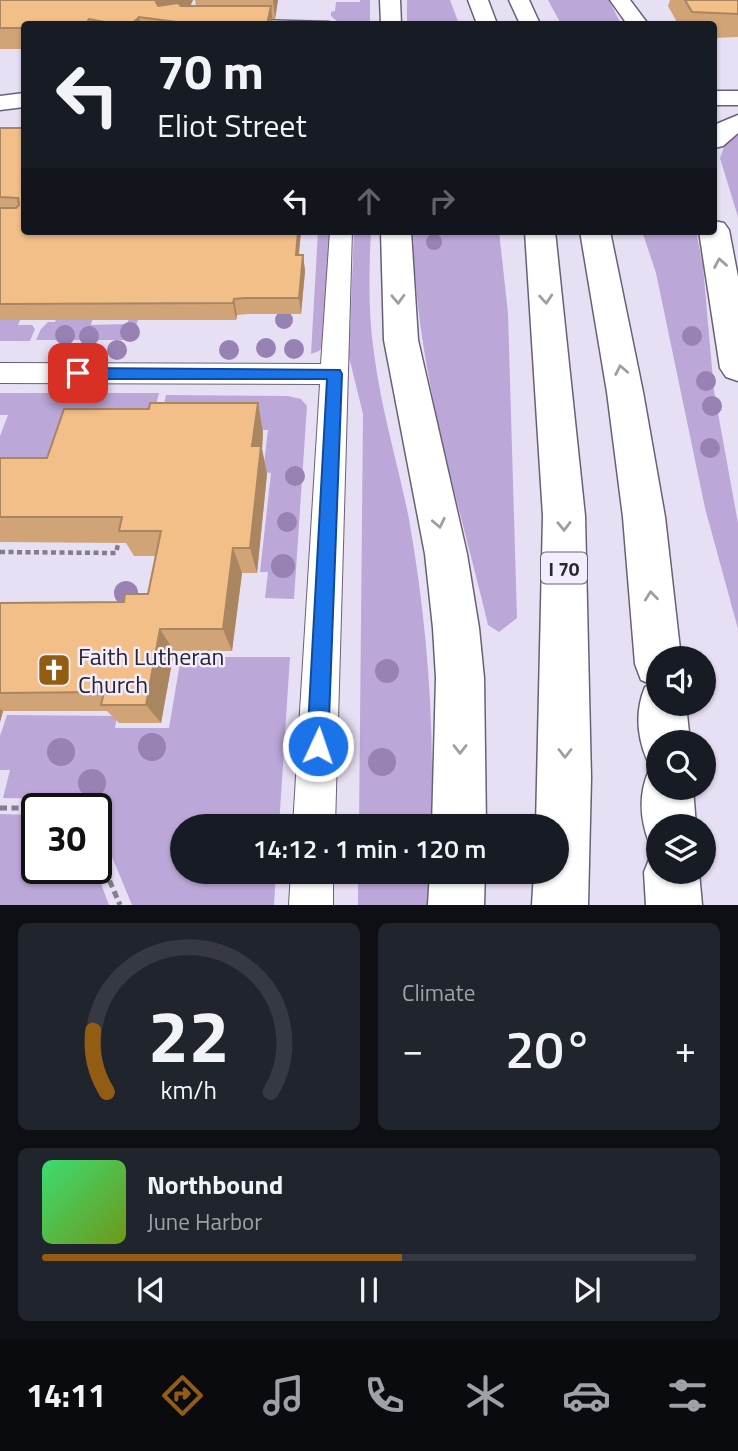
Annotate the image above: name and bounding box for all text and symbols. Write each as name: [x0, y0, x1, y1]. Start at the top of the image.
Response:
text: 70 m: [157, 33, 264, 108]
icon: left: [42, 49, 133, 140]
text: Eliot Street: [157, 101, 307, 149]
icon: left: [277, 182, 315, 220]
icon: ahead: [350, 182, 388, 220]
icon: right: [423, 182, 461, 220]
one-way arrow: [713, 257, 728, 269]
one-way arrow: [391, 294, 406, 305]
one-way arrow: [538, 294, 553, 305]
pin: [48, 343, 108, 403]
icon: arrive: [59, 354, 97, 392]
one-way arrow: [614, 364, 629, 376]
one-way arrow: [430, 517, 445, 529]
one-way arrow: [556, 521, 572, 532]
road number: I 70: [541, 552, 587, 583]
one-way arrow: [644, 590, 659, 602]
place label: Faith Lutheran Church: [78, 638, 224, 702]
map controls: [646, 646, 716, 884]
button: sound: [646, 646, 716, 716]
church icon: Faith Lutheran Church: [35, 651, 73, 689]
position arrow: [281, 709, 355, 783]
button: search: [646, 730, 716, 800]
one-way arrow: [452, 744, 468, 754]
one-way arrow: [557, 749, 573, 759]
speed limit sign: 30: [21, 793, 112, 884]
button: layers: [646, 814, 716, 884]
text: 14:12 · 1 min · 120 m: [253, 829, 486, 868]
text: Climate: [402, 975, 475, 1010]
text: 22: [148, 981, 230, 1091]
text: 20°: [505, 1009, 593, 1088]
text: −: [402, 1020, 423, 1078]
text: +: [675, 1020, 696, 1078]
text: km/h: [161, 1071, 217, 1109]
text: Northbound: [147, 1165, 283, 1204]
text: June Harbor: [147, 1204, 262, 1239]
icon: previous: [132, 1271, 170, 1309]
icon: pause: [350, 1271, 388, 1309]
icon: next: [568, 1271, 606, 1309]
text: 14:11: [26, 1371, 106, 1419]
icon: directions: [158, 1371, 207, 1420]
icon: music: [259, 1371, 308, 1420]
icon: phone: [360, 1371, 409, 1420]
icon: climate: [461, 1371, 510, 1420]
icon: car: [562, 1371, 611, 1420]
icon: filters: [663, 1371, 712, 1420]

